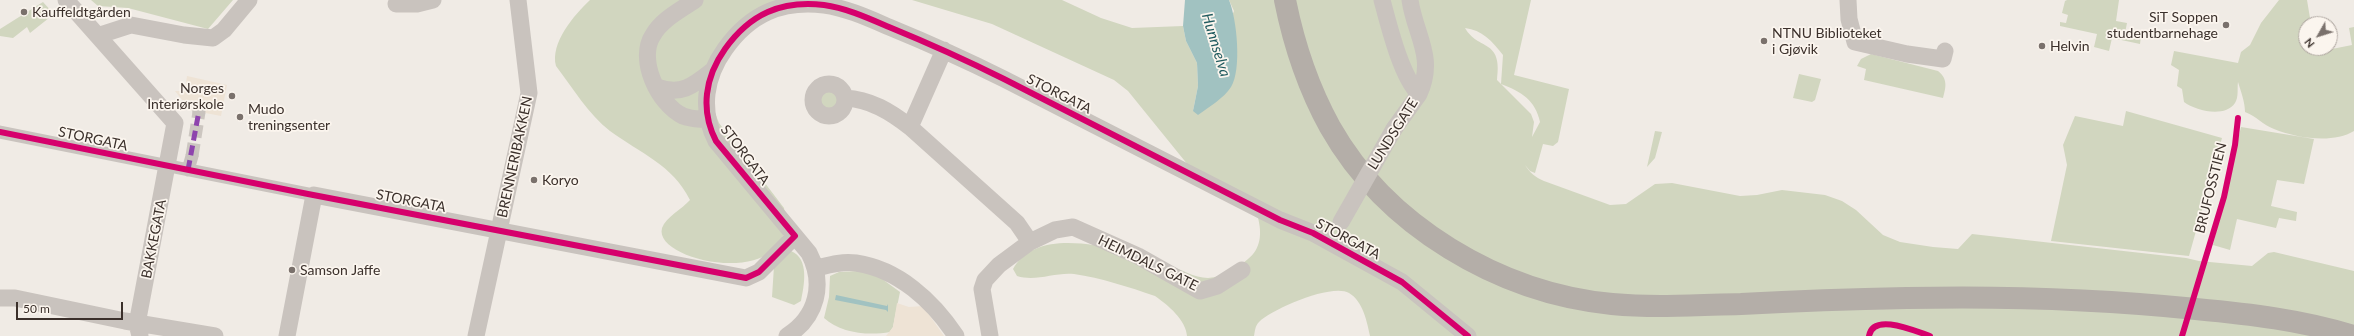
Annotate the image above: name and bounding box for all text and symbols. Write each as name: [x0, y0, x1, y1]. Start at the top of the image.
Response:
place label: Kauffeldtgården: [32, 4, 131, 20]
marker: Kauffeldtgården: [19, 7, 29, 17]
place label: SiT Soppen studentbarnehage: [2107, 9, 2218, 42]
water label: Hunnselva: [1198, 11, 1234, 79]
north arrow: [2298, 16, 2338, 56]
marker: SiT Soppen studentbarnehage: [2221, 20, 2231, 30]
place label: NTNU Biblioteket i Gjøvik: [1772, 25, 1882, 58]
marker: NTNU Biblioteket i Gjøvik: [1759, 36, 1769, 46]
text: N: [2301, 36, 2317, 51]
place label: Helvin: [2050, 38, 2090, 54]
marker: Helvin: [2037, 41, 2047, 51]
street label: STORGATA: [1024, 70, 1094, 118]
place label: Norges Interiørskole: [147, 80, 224, 112]
marker: Norges Interiørskole: [227, 91, 237, 101]
street label: BRENNERIBAKKEN: [494, 95, 536, 219]
street label: LUNDSGATE: [1364, 95, 1422, 173]
place label: Mudo treningsenter: [248, 101, 330, 134]
marker: Mudo treningsenter: [235, 112, 245, 122]
street label: STORGATA: [717, 122, 773, 188]
street label: STORGATA: [57, 123, 129, 155]
street label: BRUFOSSTIEN: [2192, 141, 2230, 235]
place label: Koryo: [542, 172, 579, 188]
marker: Koryo: [529, 175, 539, 185]
street label: STORGATA: [375, 186, 447, 216]
street label: BAKKEGATA: [138, 198, 170, 280]
street label: STORGATA: [1313, 215, 1383, 263]
street label: HEIMDALS GATE: [1095, 232, 1201, 294]
place label: Samson Jaffe: [300, 262, 380, 278]
marker: Samson Jaffe: [287, 265, 297, 275]
scale bar: [18, 294, 125, 320]
text: 50 m: [23, 301, 50, 316]

